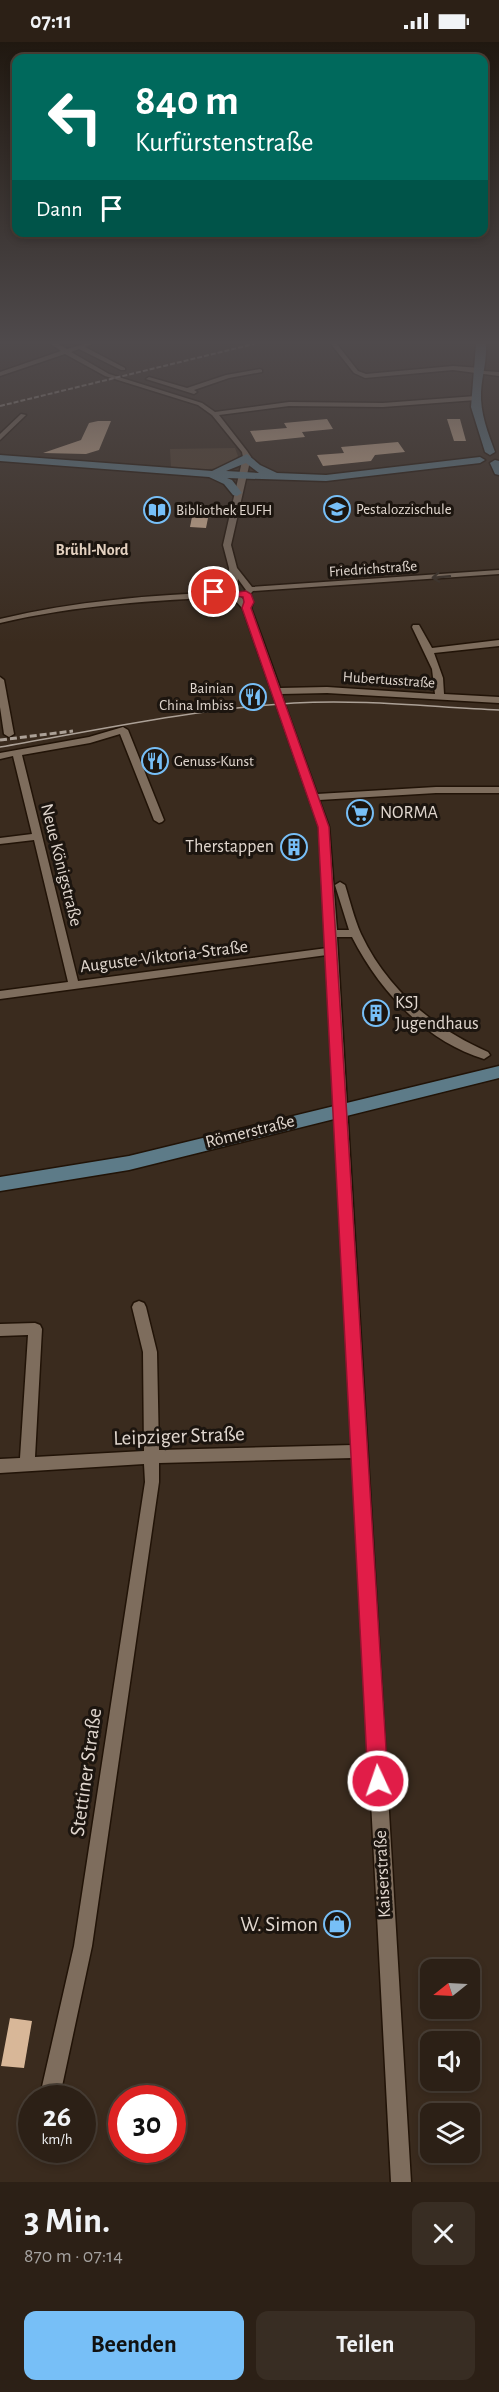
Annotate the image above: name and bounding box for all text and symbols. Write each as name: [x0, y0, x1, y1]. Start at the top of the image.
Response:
text: 07:11: [30, 10, 72, 32]
icon: left: [36, 78, 114, 156]
text: 840 m: [135, 80, 239, 122]
text: Kurfürstenstraße: [135, 129, 314, 156]
icon: arrive: [95, 192, 128, 225]
text: Dann: [36, 198, 83, 220]
school or university icon: Pestalozzischule: [322, 494, 352, 524]
library icon: Bibliothek EUFH: [142, 495, 172, 525]
place label: Pestalozzischule: [356, 502, 452, 517]
place label: Bibliothek EUFH: [176, 503, 272, 518]
district label: Brühl-Nord: [56, 542, 129, 558]
street label: Friedrichstraße: [328, 558, 418, 580]
pin: [188, 566, 239, 617]
one-way arrow: [431, 572, 451, 583]
icon: arrive: [197, 575, 230, 608]
street label: Hubertusstraße: [342, 669, 436, 691]
place label: Bainian China Imbiss: [159, 681, 234, 713]
restaurant icon: Bainian China Imbiss: [238, 682, 268, 712]
restaurant icon: Genuss-Kunst: [140, 746, 170, 776]
place label: Genuss-Kunst: [174, 754, 254, 769]
supermarket icon: NORMA: [345, 798, 375, 828]
street label: Neue Königstraße: [37, 802, 85, 928]
place label: NORMA: [380, 804, 439, 822]
building icon: Therstappen: [279, 832, 309, 862]
place label: Therstappen: [185, 838, 274, 856]
street label: Auguste-Viktoria-Straße: [79, 938, 249, 976]
place label: KSJ Jugendhaus: [395, 994, 479, 1033]
building icon: KSJ Jugendhaus: [361, 998, 391, 1028]
street label: Römerstraße: [204, 1112, 296, 1152]
street label: Leipziger Straße: [113, 1423, 245, 1449]
street label: Stettiner Straße: [67, 1706, 105, 1838]
position arrow: [346, 1749, 410, 1813]
street label: Kaiserstraße: [372, 1830, 394, 1918]
shop icon: W. Simon: [322, 1909, 352, 1939]
place label: W. Simon: [240, 1914, 318, 1935]
north arrow: [420, 1959, 480, 2019]
map controls: [420, 1959, 480, 2163]
button: sound: [420, 2031, 480, 2091]
speed limit sign: 30: [108, 2085, 186, 2163]
text: 26: [43, 2102, 71, 2132]
button: layers: [420, 2103, 480, 2163]
text: km/h: [42, 2132, 72, 2147]
button: close: [412, 2202, 475, 2265]
text: 3 Min.: [24, 2203, 110, 2239]
text: 870 m · 07:14: [24, 2246, 123, 2266]
button: Beenden: [24, 2311, 244, 2380]
button: Teilen: [256, 2311, 475, 2380]

